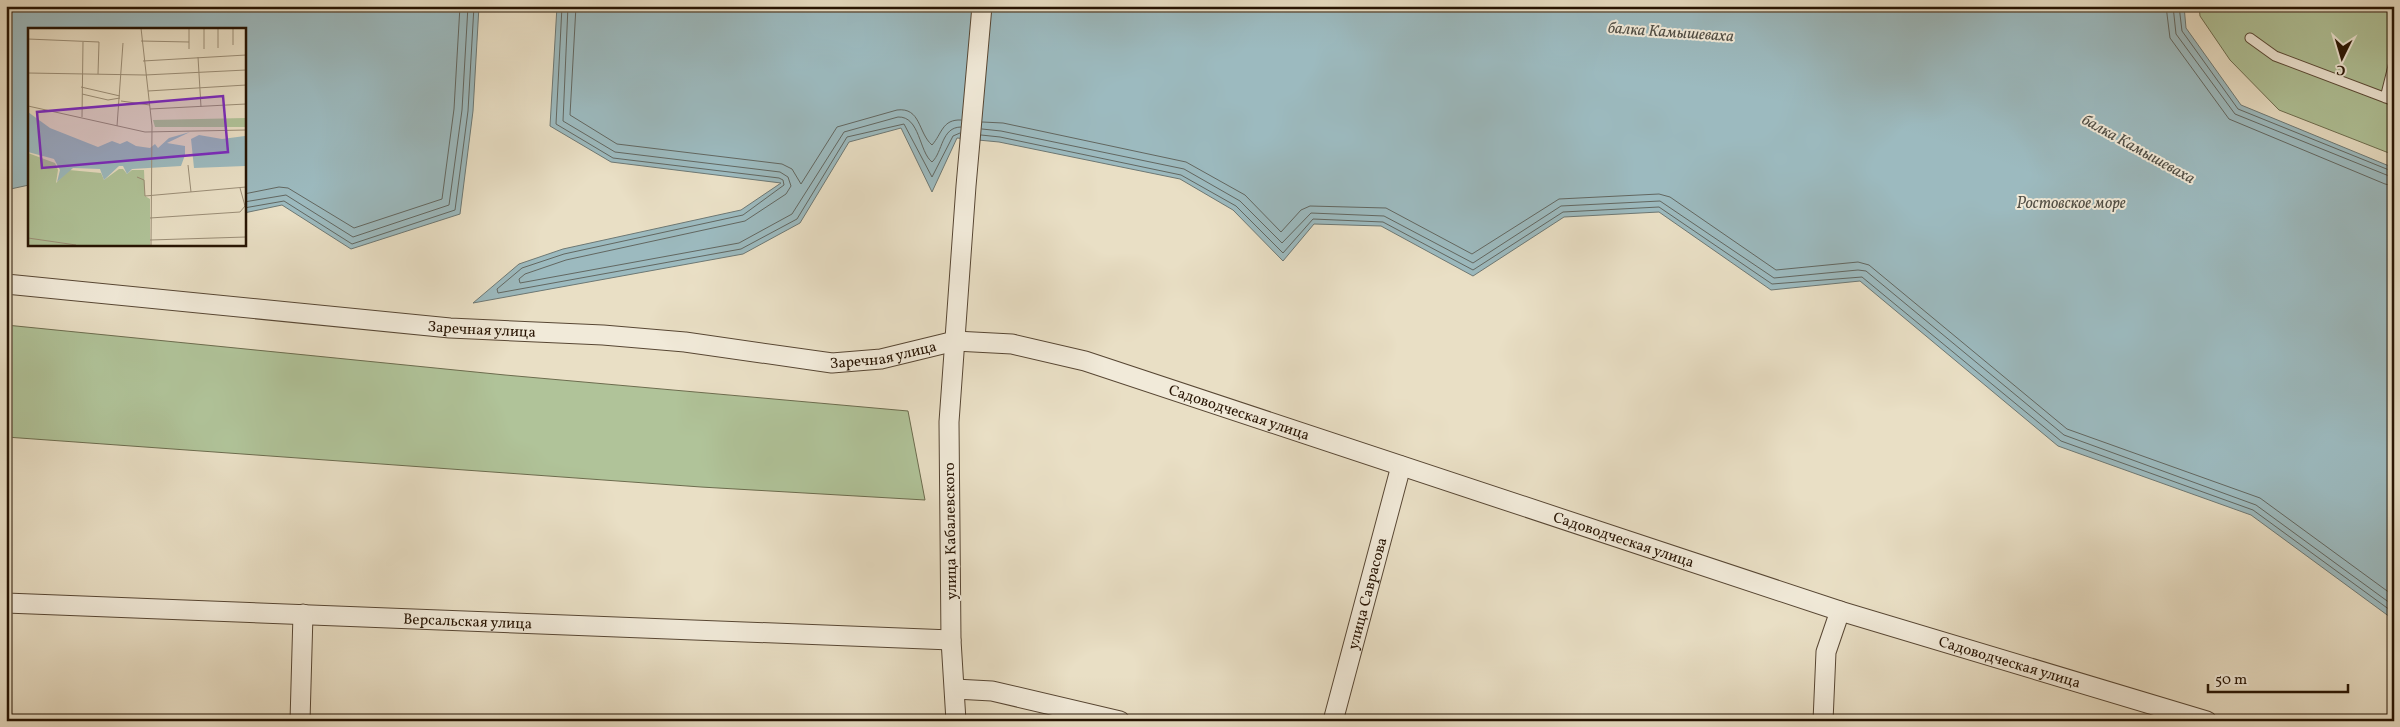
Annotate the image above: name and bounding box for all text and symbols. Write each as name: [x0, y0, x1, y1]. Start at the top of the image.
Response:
water label: балка Камышеваха: [1607, 18, 1735, 48]
inset map: [28, 28, 245, 245]
north arrow: [2318, 32, 2368, 82]
text: С: [2336, 60, 2346, 79]
water label: балка Камышеваха: [2078, 110, 2199, 190]
water label: Ростовское море: [2017, 193, 2126, 215]
street label: Заречная улица: [427, 317, 536, 344]
street label: Заречная улица: [829, 337, 939, 375]
street label: Садоводческая улица: [1166, 380, 1312, 447]
street label: улица Кабалевского: [940, 462, 963, 600]
street label: Садоводческая улица: [1550, 508, 1697, 574]
street label: улица Саврасова: [1343, 535, 1394, 652]
street label: Версальская улица: [403, 610, 533, 636]
street label: Садоводческая улица: [1936, 632, 2083, 695]
scale bar: [2208, 662, 2348, 694]
text: 50 m: [2215, 670, 2247, 691]

